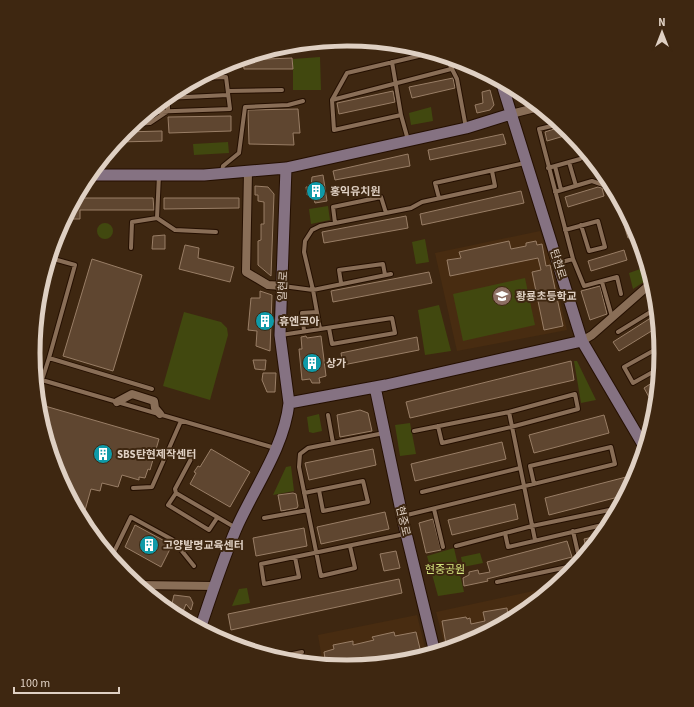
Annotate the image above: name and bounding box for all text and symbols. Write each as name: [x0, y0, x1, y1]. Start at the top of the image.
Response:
north arrow: [642, 12, 682, 52]
text: N: [658, 15, 666, 30]
building icon: 홍익유치원: [305, 180, 327, 202]
place label: 홍익유치원: [330, 184, 381, 199]
street label: 탄현로: [546, 247, 570, 281]
street label: 일현로: [275, 270, 291, 302]
school or university icon: 황룡초등학교: [491, 285, 513, 307]
place label: 황룡초등학교: [516, 289, 577, 304]
building icon: 휴엔코아: [254, 310, 276, 332]
place label: 휴엔코아: [279, 314, 319, 329]
building icon: 상가: [301, 352, 323, 374]
place label: 상가: [326, 356, 346, 371]
building icon: SBS탄현제작센터: [92, 443, 114, 465]
place label: SBS탄현제작센터: [117, 447, 196, 462]
street label: 현중로: [392, 505, 414, 537]
building icon: 고양발명교육센터: [138, 534, 160, 556]
place label: 고양발명교육센터: [163, 538, 244, 553]
park label: 현중공원: [425, 562, 465, 577]
scale bar: [14, 669, 119, 695]
text: 100 m: [20, 675, 50, 692]

